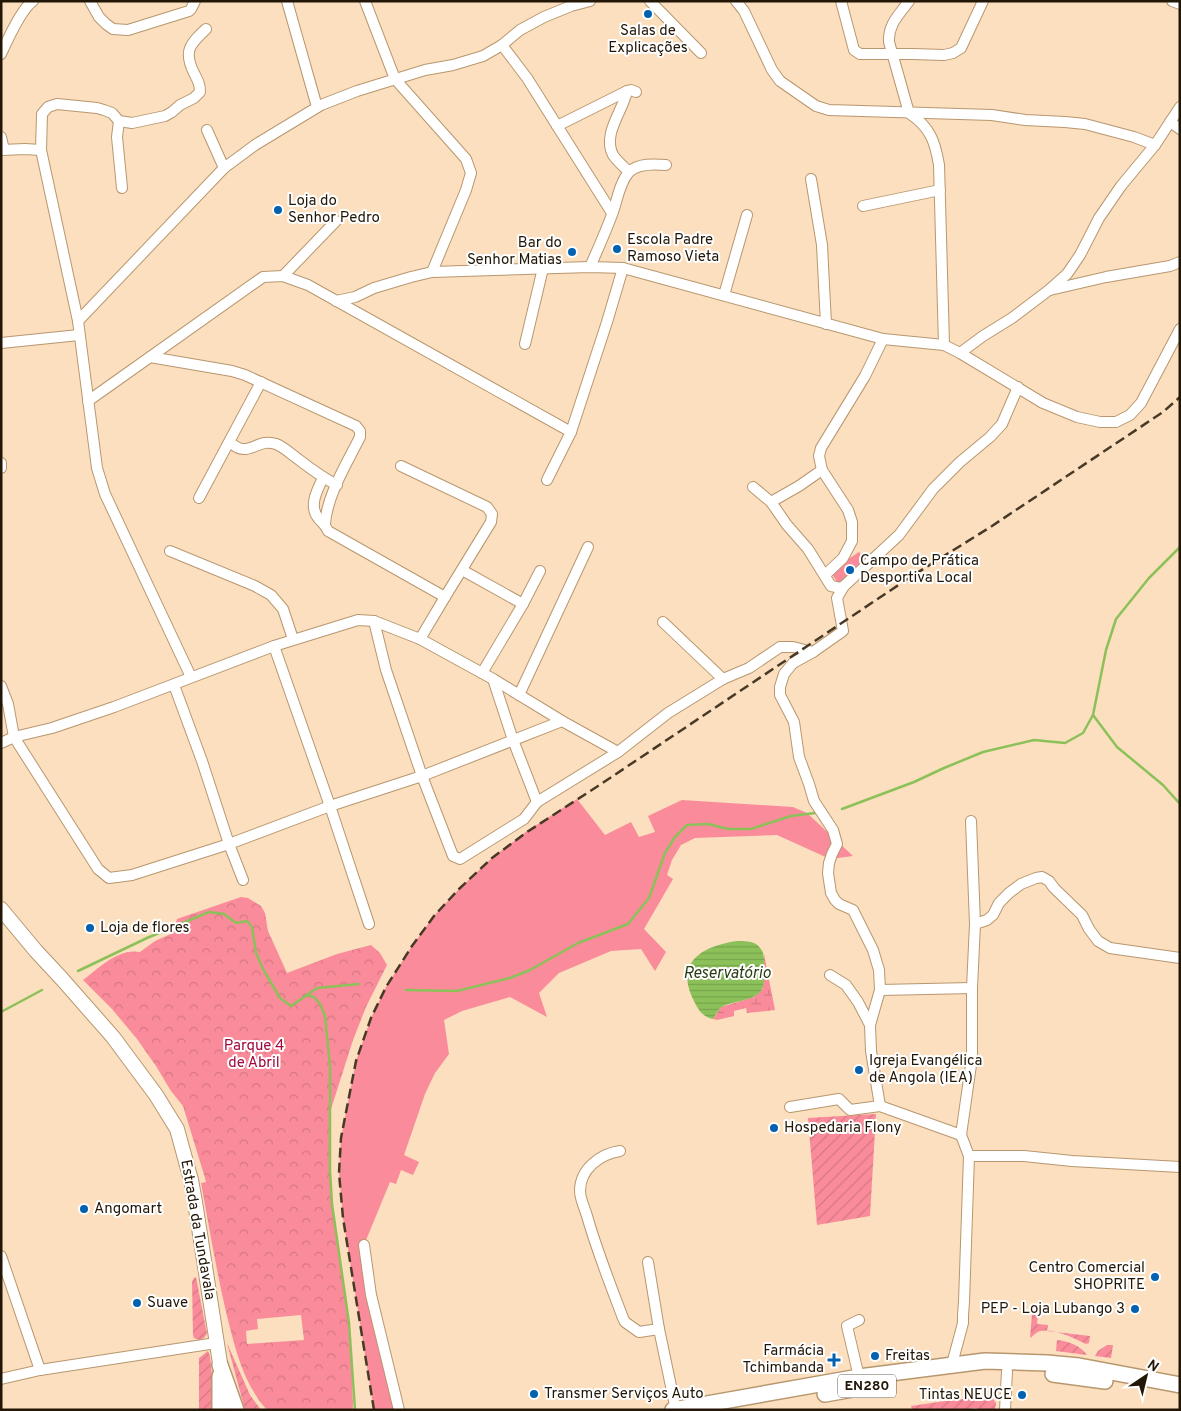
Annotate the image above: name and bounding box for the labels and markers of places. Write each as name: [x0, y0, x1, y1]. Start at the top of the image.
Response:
marker: Salas de Explicações: [642, 8, 654, 20]
place label: Salas de Explicações: [608, 22, 688, 58]
place label: Loja do Senhor Pedro: [288, 192, 380, 228]
marker: Loja do Senhor Pedro: [272, 204, 284, 216]
place label: Escola Padre Ramoso Vieta: [627, 231, 719, 267]
place label: Bar do Senhor Matias: [467, 234, 562, 270]
marker: Escola Padre Ramoso Vieta: [611, 243, 623, 255]
marker: Bar do Senhor Matias: [566, 246, 578, 258]
place label: Campo de Prática Desportiva Local: [860, 552, 979, 588]
marker: Campo de Prática Desportiva Local: [844, 564, 856, 576]
place label: Loja de flores: [100, 919, 190, 938]
marker: Loja de flores: [84, 922, 96, 934]
place label: Igreja Evangélica de Angola (IEA): [869, 1052, 982, 1088]
marker: Igreja Evangélica de Angola (IEA): [853, 1064, 865, 1076]
place label: Hospedaria Flony: [784, 1119, 901, 1138]
marker: Hospedaria Flony: [768, 1122, 780, 1134]
place label: Angomart: [94, 1200, 162, 1219]
marker: Angomart: [78, 1203, 90, 1215]
place label: Centro Comercial SHOPRITE: [1029, 1259, 1145, 1295]
marker: Centro Comercial SHOPRITE: [1149, 1271, 1161, 1283]
place label: Suave: [147, 1294, 188, 1313]
marker: Suave: [131, 1297, 143, 1309]
place label: PEP - Loja Lubango 3: [981, 1300, 1125, 1319]
marker: PEP - Loja Lubango 3: [1129, 1303, 1141, 1315]
place label: Farmácia Tchimbanda: [742, 1342, 824, 1378]
place label: Freitas: [885, 1347, 930, 1366]
marker: Freitas: [869, 1350, 881, 1362]
marker: Farmácia Tchimbanda: [828, 1354, 840, 1366]
place label: Transmer Serviços Auto: [544, 1385, 704, 1404]
place label: Tintas NEUCE: [919, 1386, 1012, 1405]
marker: Transmer Serviços Auto: [528, 1388, 540, 1400]
marker: Tintas NEUCE: [1016, 1389, 1028, 1401]

